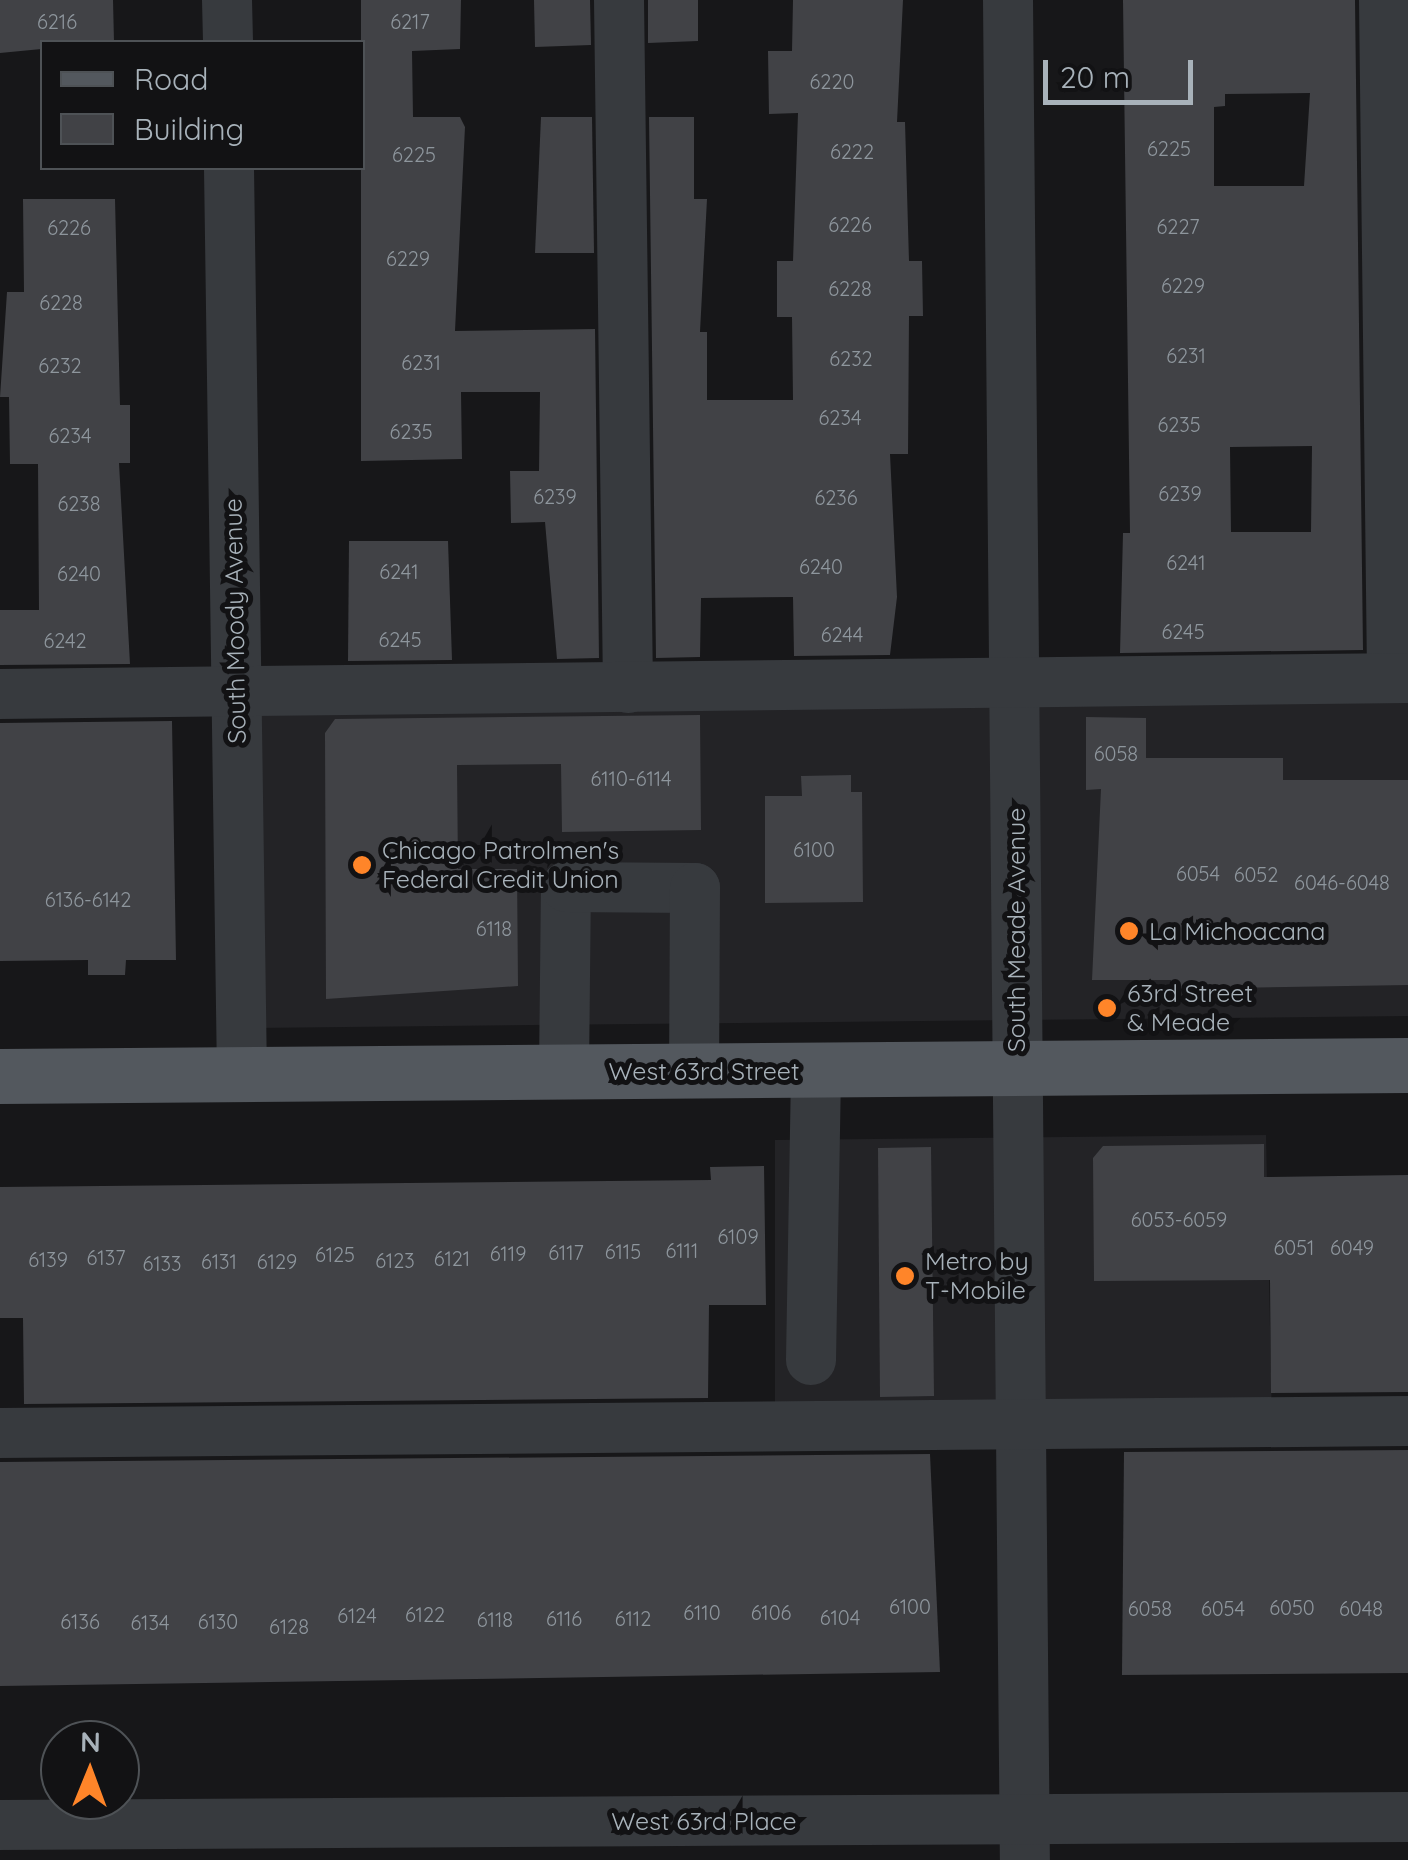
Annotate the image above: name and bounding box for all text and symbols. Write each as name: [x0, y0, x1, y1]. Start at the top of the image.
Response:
house number: 6216: [37, 9, 77, 33]
house number: 6217: [390, 9, 430, 33]
legend: [40, 40, 365, 170]
scale bar: [1048, 40, 1198, 102]
text: 20 m: [1060, 58, 1130, 96]
text: Road: [134, 60, 208, 98]
house number: 6220: [810, 69, 854, 93]
text: Building: [134, 110, 244, 148]
house number: 6225: [1147, 136, 1191, 160]
house number: 6222: [830, 139, 874, 163]
house number: 6225: [392, 142, 436, 166]
house number: 6226: [828, 212, 872, 236]
house number: 6227: [1157, 214, 1199, 238]
house number: 6226: [47, 215, 91, 239]
house number: 6229: [386, 246, 430, 270]
house number: 6229: [1161, 273, 1205, 297]
house number: 6228: [828, 276, 872, 300]
house number: 6228: [39, 290, 83, 314]
house number: 6231: [1166, 343, 1206, 367]
house number: 6232: [829, 346, 873, 370]
house number: 6231: [401, 350, 441, 374]
house number: 6232: [38, 353, 82, 377]
house number: 6234: [819, 405, 861, 429]
house number: 6235: [1157, 412, 1201, 436]
house number: 6235: [389, 419, 433, 443]
house number: 6234: [49, 423, 91, 447]
house number: 6239: [1158, 481, 1202, 505]
house number: 6239: [533, 484, 577, 508]
house number: 6236: [814, 485, 858, 509]
house number: 6238: [57, 491, 101, 515]
street label: South Moody Avenue: [218, 498, 252, 744]
house number: 6241: [1166, 550, 1206, 574]
house number: 6240: [799, 554, 843, 578]
house number: 6241: [379, 559, 419, 583]
house number: 6240: [57, 561, 101, 585]
house number: 6245: [1161, 619, 1205, 643]
house number: 6244: [821, 622, 863, 646]
house number: 6245: [378, 627, 422, 651]
house number: 6242: [43, 628, 87, 652]
house number: 6058: [1094, 741, 1138, 765]
house number: 6110-6114: [591, 766, 671, 790]
street label: South Meade Avenue: [1001, 808, 1031, 1052]
place label: Chicago Patrolmen's Federal Credit Union: [382, 836, 619, 895]
house number: 6100: [793, 837, 835, 861]
marker: Chicago Patrolmen's Federal Credit Union: [351, 854, 373, 876]
house number: 6054: [1176, 861, 1220, 885]
house number: 6052: [1234, 862, 1278, 886]
house number: 6046-6048: [1294, 870, 1390, 894]
house number: 6136-6142: [45, 887, 131, 911]
house number: 6118: [476, 916, 512, 940]
place label: La Michoacana: [1149, 916, 1325, 946]
marker: La Michoacana: [1118, 920, 1140, 942]
place label: 63rd Street & Meade: [1127, 979, 1253, 1038]
marker: 63rd Street & Meade: [1096, 997, 1118, 1019]
street label: West 63rd Street: [609, 1056, 799, 1086]
house number: 6053-6059: [1131, 1207, 1227, 1231]
house number: 6109: [717, 1224, 759, 1248]
house number: 6051: [1274, 1235, 1314, 1259]
house number: 6049: [1330, 1235, 1374, 1259]
house number: 6111: [666, 1238, 698, 1262]
house number: 6115: [605, 1239, 641, 1263]
house number: 6117: [548, 1240, 584, 1264]
house number: 6119: [490, 1241, 526, 1265]
house number: 6125: [315, 1242, 355, 1266]
house number: 6137: [87, 1245, 125, 1269]
house number: 6121: [434, 1246, 470, 1270]
house number: 6139: [28, 1247, 68, 1271]
place label: Metro by T-Mobile: [925, 1247, 1029, 1306]
house number: 6123: [375, 1248, 415, 1272]
house number: 6131: [201, 1249, 237, 1273]
house number: 6129: [257, 1249, 297, 1273]
house number: 6133: [142, 1251, 182, 1275]
marker: Metro by T-Mobile: [894, 1265, 916, 1287]
house number: 6100: [889, 1594, 931, 1618]
house number: 6050: [1269, 1595, 1315, 1619]
house number: 6058: [1128, 1596, 1172, 1620]
house number: 6054: [1201, 1596, 1245, 1620]
house number: 6048: [1339, 1596, 1383, 1620]
house number: 6110: [683, 1600, 721, 1624]
house number: 6106: [751, 1600, 791, 1624]
house number: 6122: [405, 1602, 445, 1626]
house number: 6124: [337, 1603, 377, 1627]
house number: 6104: [820, 1605, 860, 1629]
house number: 6116: [546, 1606, 582, 1630]
house number: 6112: [615, 1606, 651, 1630]
house number: 6118: [477, 1607, 513, 1631]
house number: 6136: [60, 1609, 100, 1633]
house number: 6130: [198, 1609, 238, 1633]
house number: 6134: [130, 1610, 170, 1634]
house number: 6128: [269, 1614, 309, 1638]
north arrow: [40, 1720, 140, 1820]
text: N: [80, 1724, 101, 1759]
street label: West 63rd Place: [611, 1806, 797, 1836]

